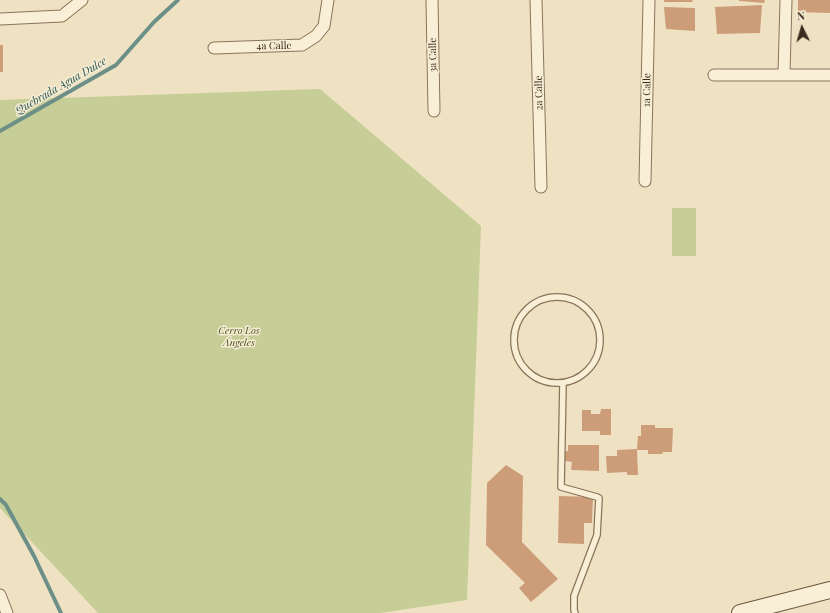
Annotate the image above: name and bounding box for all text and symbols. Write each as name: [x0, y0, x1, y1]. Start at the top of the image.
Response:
north arrow: [782, 8, 822, 48]
text: N: [796, 8, 806, 23]
street label: 3a Calle: [427, 38, 439, 72]
street label: 4a Calle: [256, 40, 292, 52]
water label: Quebrada Agua Dulce: [13, 54, 109, 118]
street label: 1a Calle: [641, 73, 653, 107]
street label: 2a Calle: [533, 75, 545, 111]
park label: Cerro Los Ángeles: [218, 325, 260, 348]

